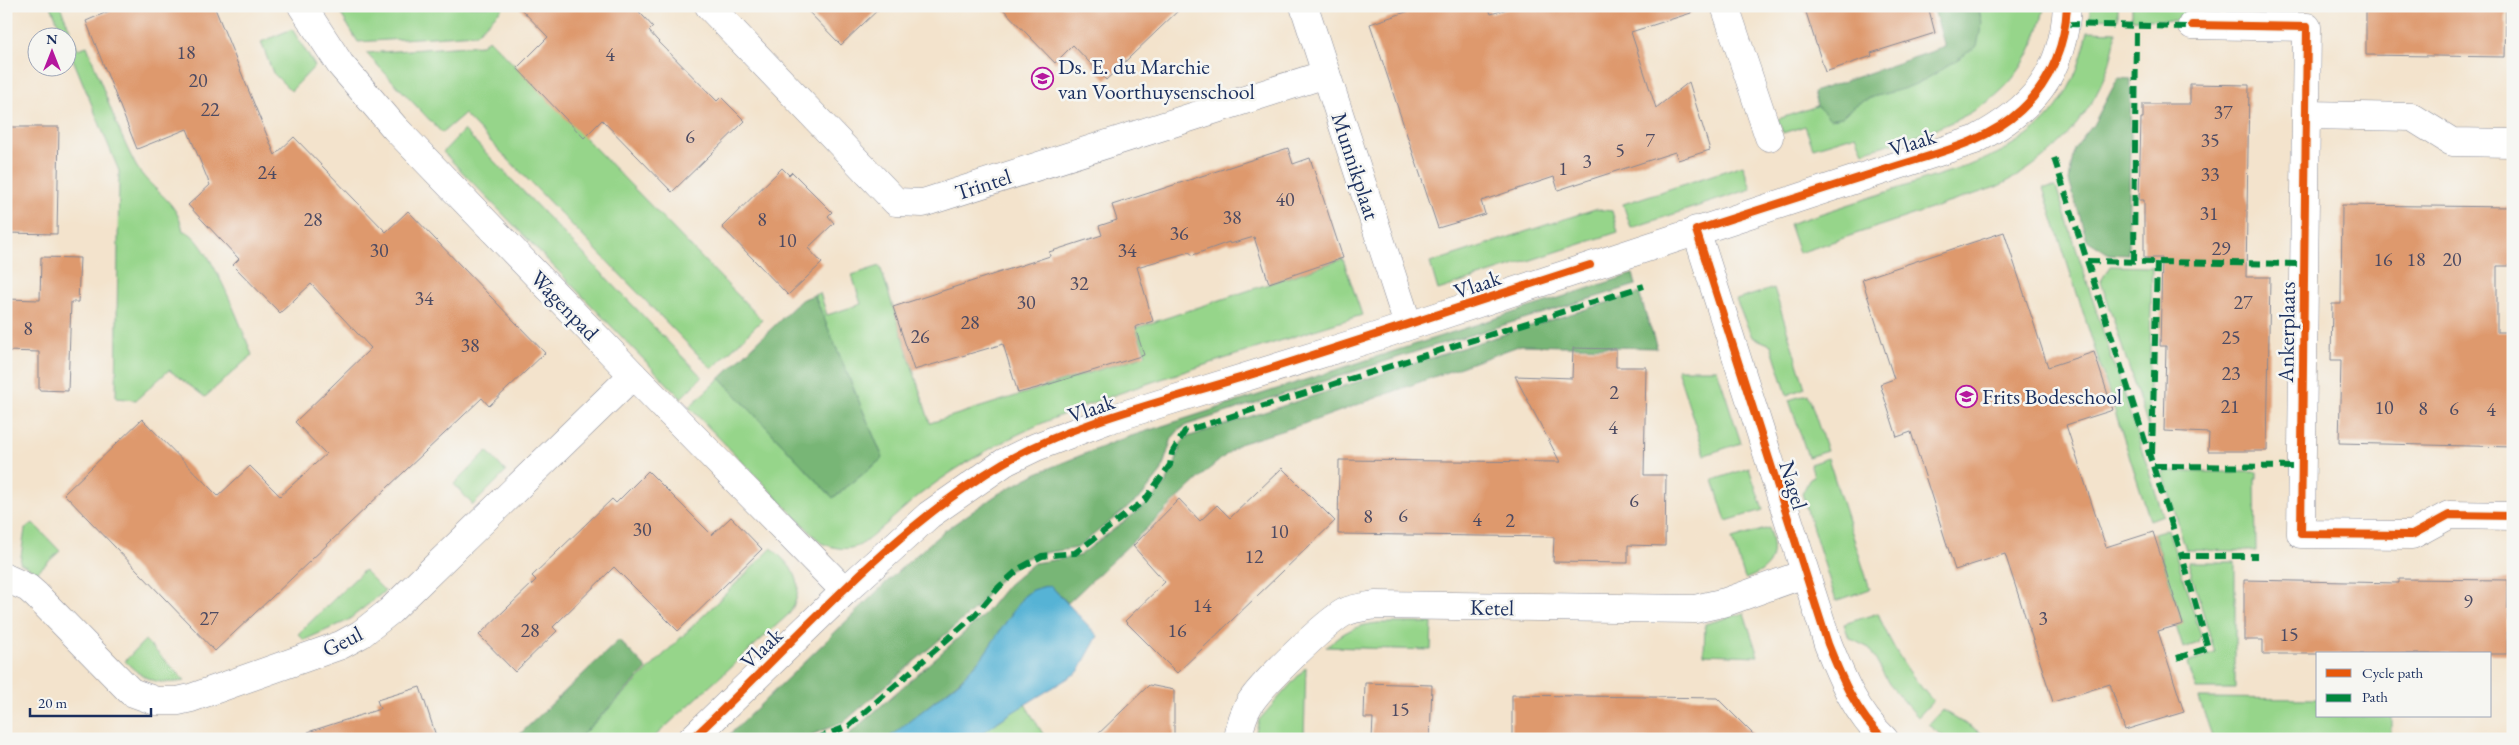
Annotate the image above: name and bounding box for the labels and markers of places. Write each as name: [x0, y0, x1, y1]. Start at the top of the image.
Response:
place label: Ds. E. du Marchie van Voorthuysenschool: [1058, 52, 1255, 106]
school or university icon: Ds. E. du Marchie van Voorthuysenschool: [1030, 67, 1054, 91]
place label: Frits Bodeschool: [1982, 382, 2122, 411]
school or university icon: Frits Bodeschool: [1954, 384, 1978, 408]

